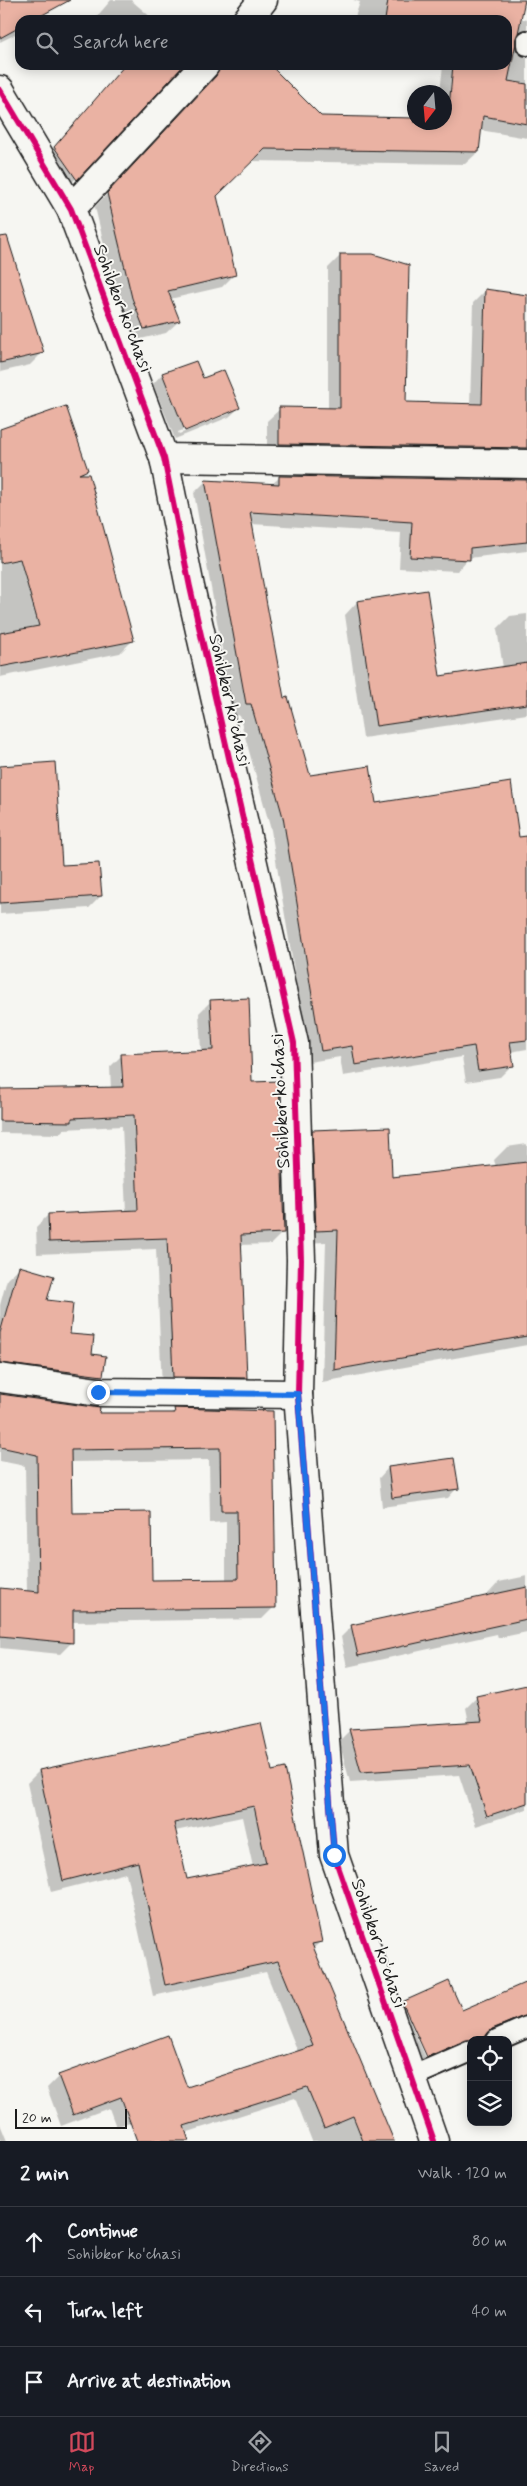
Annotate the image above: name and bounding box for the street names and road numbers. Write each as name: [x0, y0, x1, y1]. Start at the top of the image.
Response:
street label: Sohibkor ko'chasi: [87, 241, 159, 376]
street label: Sohibkor ko'chasi: [202, 632, 257, 769]
street label: Sohibkor ko'chasi: [264, 1033, 297, 1169]
street label: Sohibkor ko'chasi: [345, 1875, 412, 2012]

